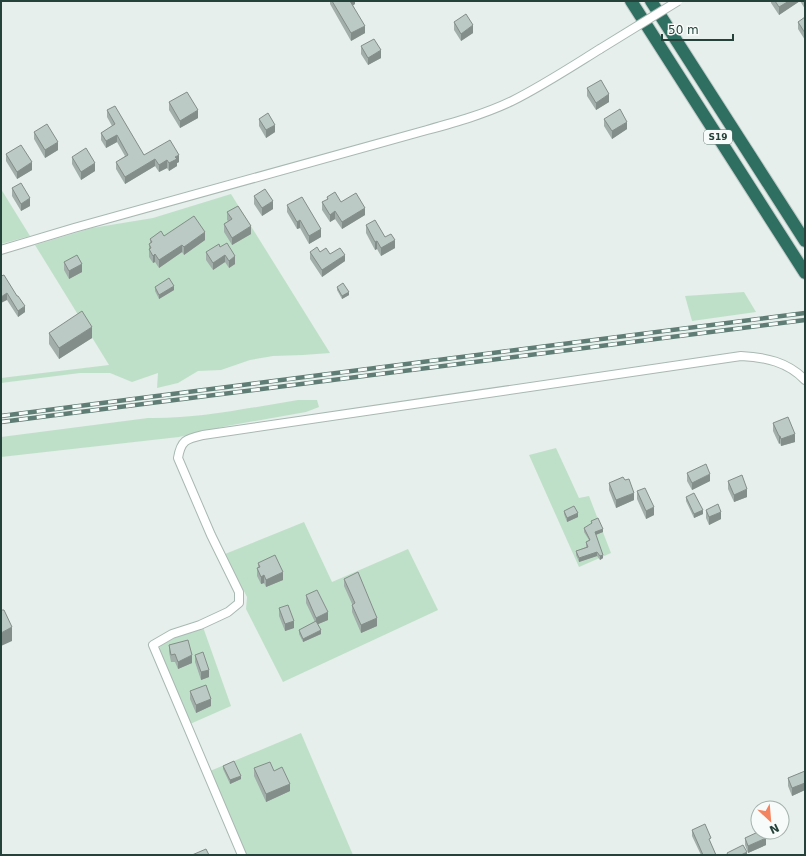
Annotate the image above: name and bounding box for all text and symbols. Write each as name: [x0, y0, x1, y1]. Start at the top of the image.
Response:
scale bar: [662, 16, 733, 42]
text: 50 m: [668, 23, 699, 37]
road number: S19: [704, 130, 732, 144]
north arrow: [750, 800, 790, 840]
text: N: [767, 821, 781, 836]

